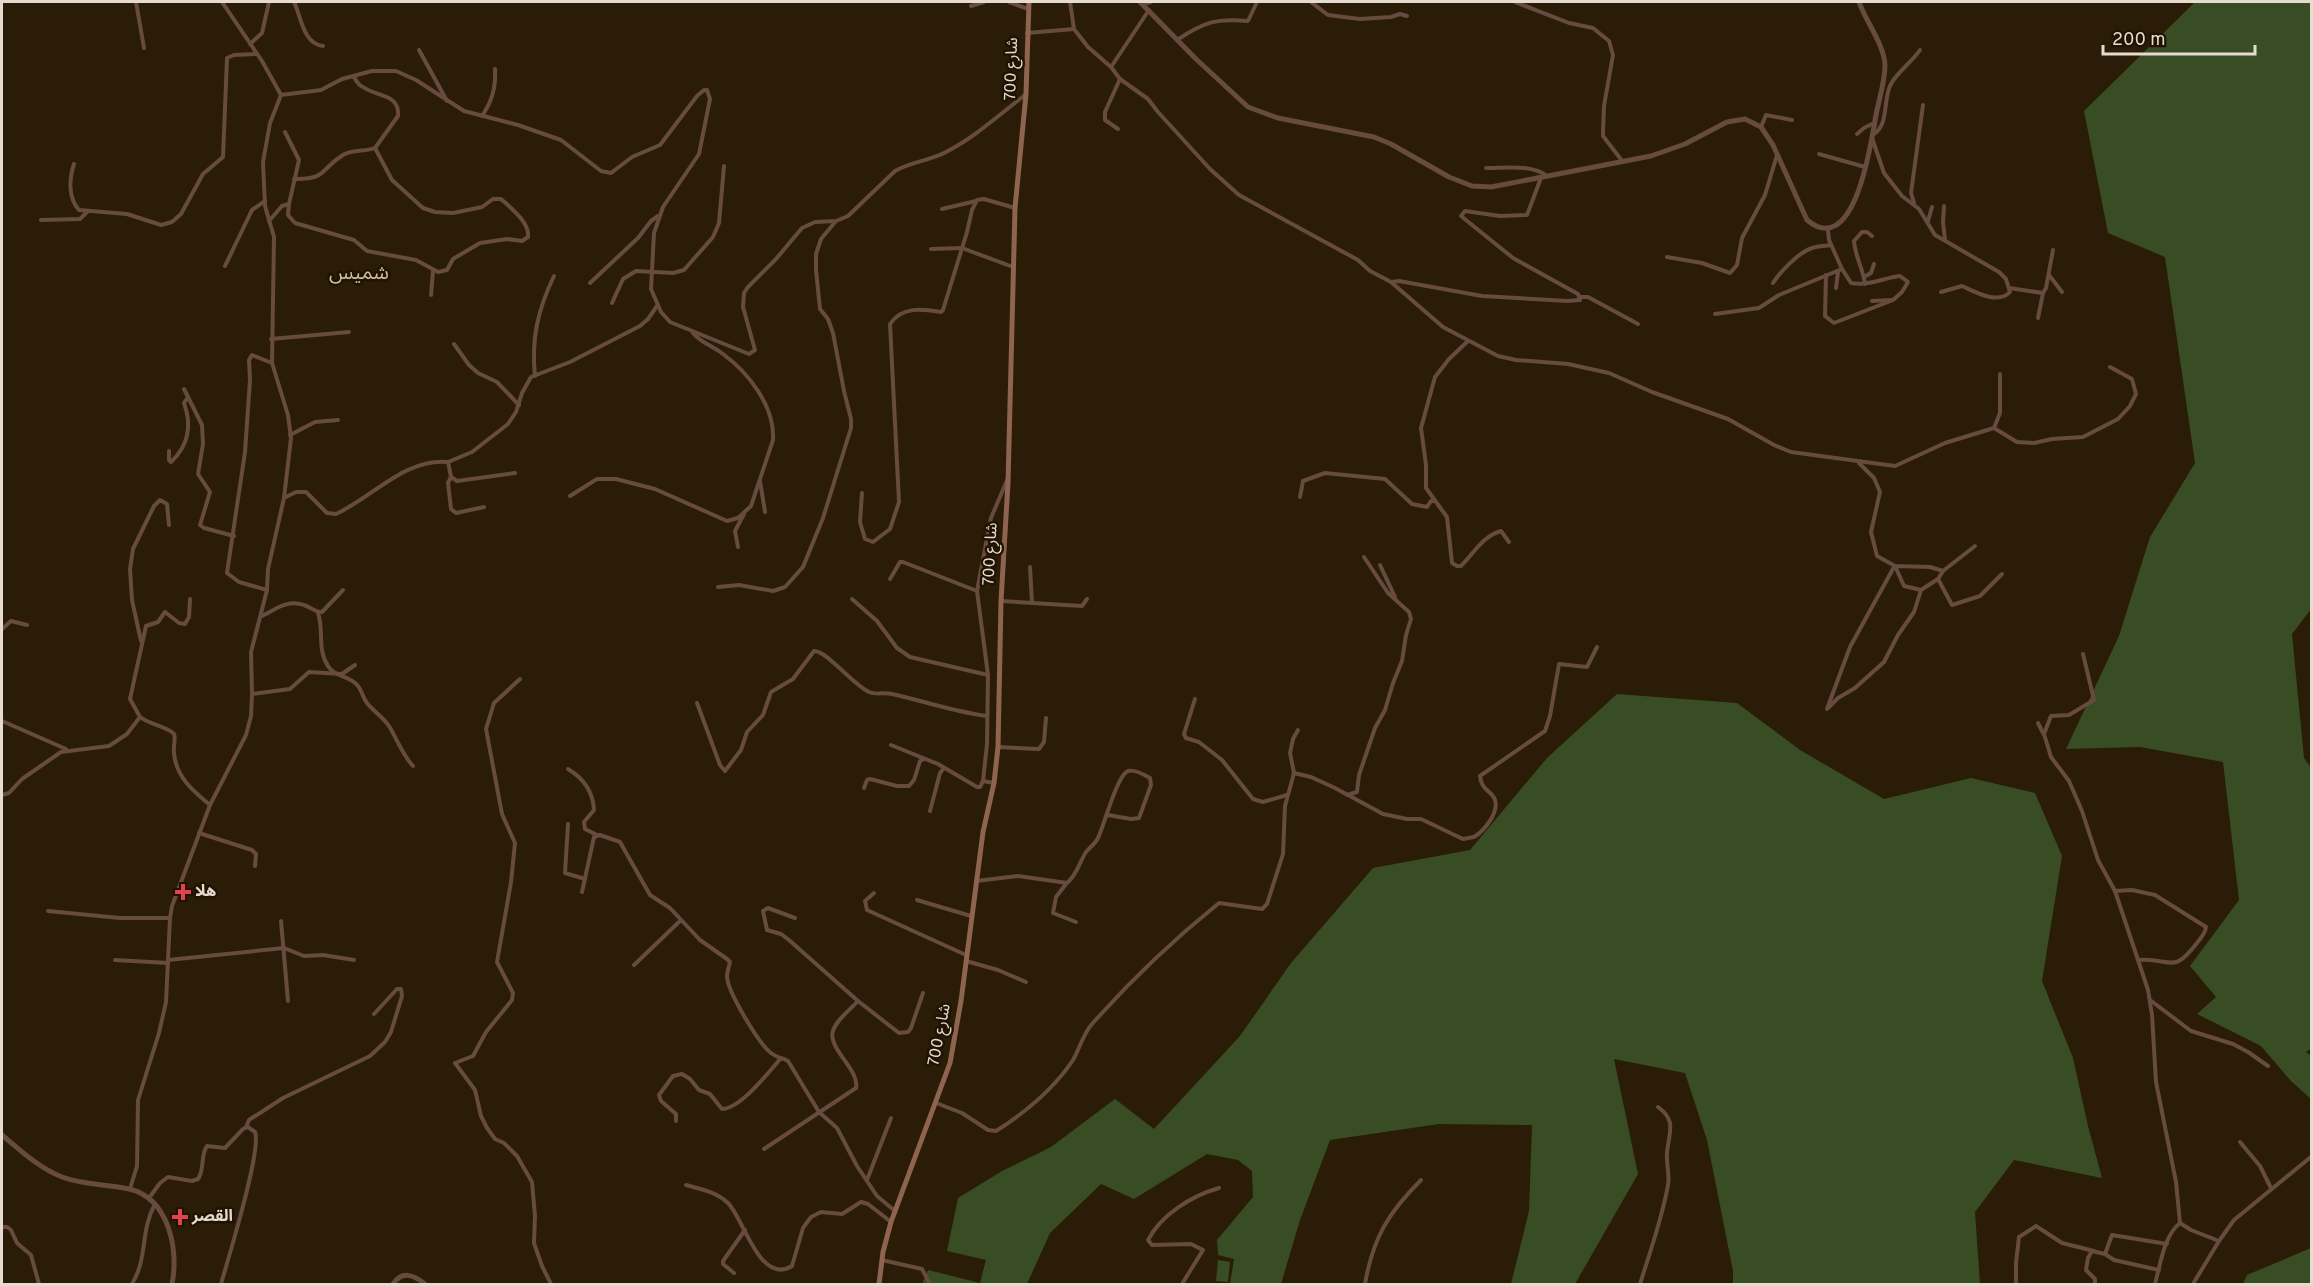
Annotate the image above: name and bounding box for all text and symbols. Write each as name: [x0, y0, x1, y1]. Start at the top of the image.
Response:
scale bar: [2103, 18, 2254, 56]
text: 200 m: [2112, 29, 2165, 52]
street label: شارع 700: [1001, 37, 1024, 101]
district label: شميس: [329, 261, 389, 287]
street label: شارع 700: [979, 522, 1004, 586]
place label: هلا: [195, 882, 216, 902]
marker: هلا: [176, 885, 190, 899]
street label: شارع 700: [924, 1002, 957, 1068]
place label: القصر: [191, 1207, 233, 1227]
marker: القصر: [173, 1210, 187, 1224]

